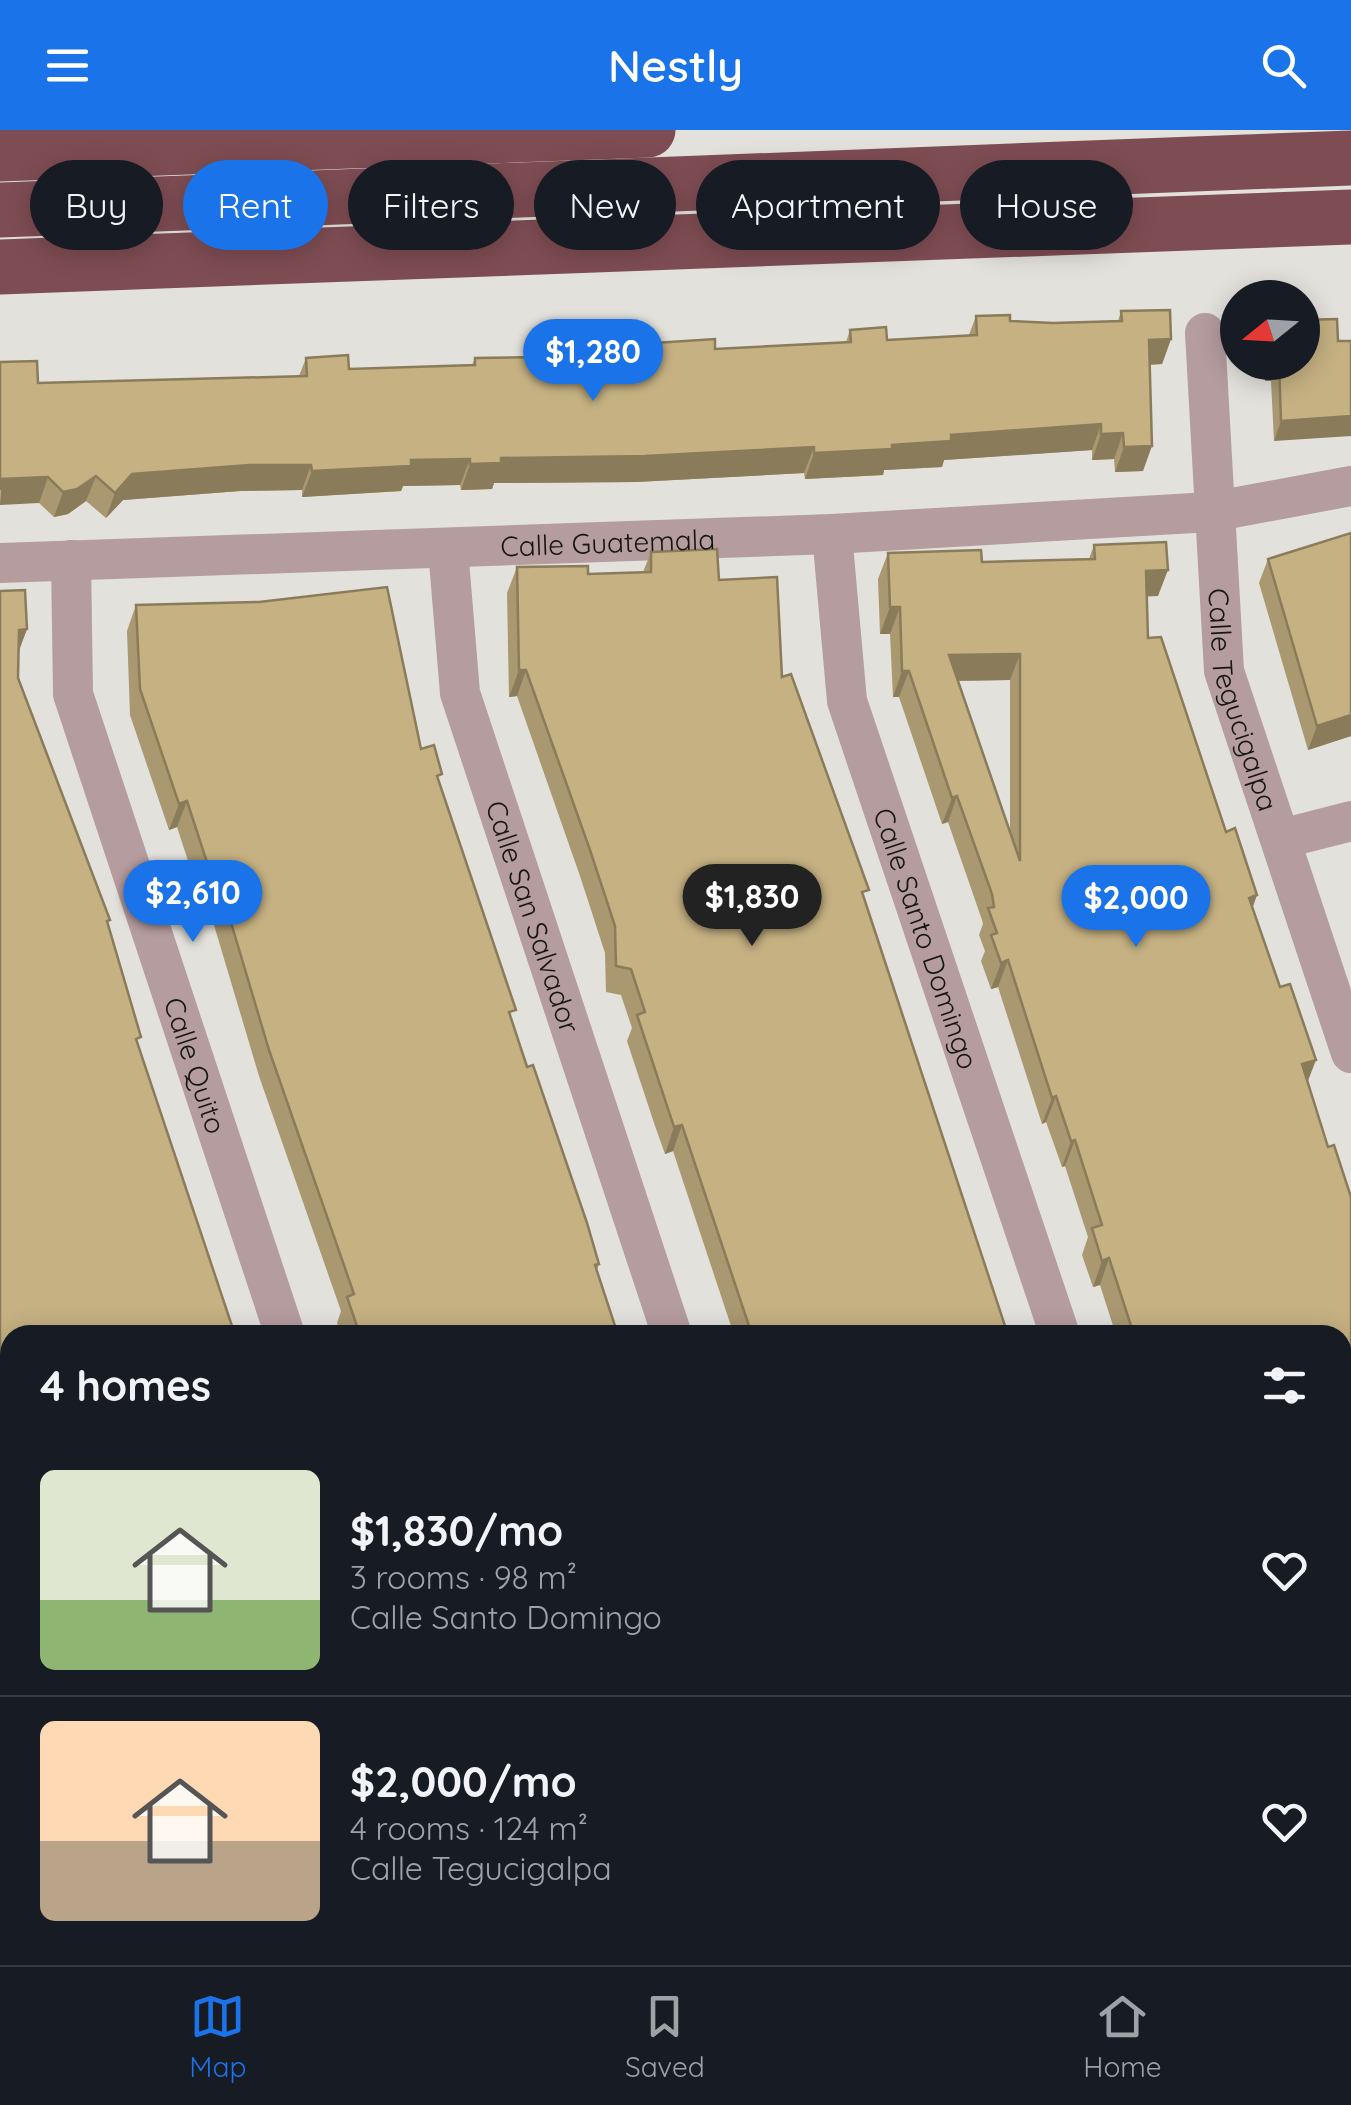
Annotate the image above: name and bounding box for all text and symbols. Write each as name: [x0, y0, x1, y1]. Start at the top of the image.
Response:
text: Nestly: [608, 37, 743, 93]
icon: menu: [40, 38, 95, 93]
icon: search: [1256, 38, 1311, 93]
chip: Buy: [30, 160, 163, 250]
chip: Rent: [183, 160, 328, 250]
chip: Filters: [348, 160, 514, 250]
chip: New: [534, 160, 676, 250]
chip: Apartment: [696, 160, 940, 250]
chip: House: [960, 160, 1133, 250]
north arrow: [1220, 280, 1320, 380]
map controls: [1220, 280, 1320, 380]
pin: $1,280: [512, 319, 674, 404]
text: $1,280: [545, 331, 641, 371]
street label: Calle Guatemala: [500, 521, 716, 563]
street label: Calle Tegucigalpa: [1202, 587, 1287, 815]
street label: Calle San Salvador: [479, 796, 589, 1038]
street label: Calle Santo Domingo: [867, 803, 987, 1073]
pin: $2,610: [112, 860, 274, 945]
pin: $1,830: [671, 864, 833, 949]
pin: $2,000: [1055, 865, 1217, 950]
text: $2,610: [145, 872, 241, 912]
text: $1,830: [705, 876, 799, 916]
text: $2,000: [1083, 877, 1189, 917]
street label: Calle Quito: [157, 993, 235, 1138]
icon: filters: [1257, 1358, 1312, 1413]
text: 4 homes: [40, 1359, 211, 1412]
text: $1,830/mo: [350, 1504, 563, 1557]
icon: home: [120, 1510, 240, 1630]
icon: heart: [1257, 1543, 1312, 1598]
text: 3 rooms · 98 m²: [350, 1557, 577, 1597]
text: Calle Santo Domingo: [350, 1597, 662, 1637]
text: $2,000/mo: [350, 1755, 577, 1808]
icon: home: [120, 1761, 240, 1881]
icon: heart: [1257, 1794, 1312, 1849]
text: 4 rooms · 124 m²: [350, 1808, 588, 1848]
text: Calle Tegucigalpa: [350, 1848, 612, 1888]
tab: Map: [189, 1989, 246, 2084]
tab: Saved: [625, 1989, 705, 2084]
tab: Home: [1083, 1989, 1162, 2084]

